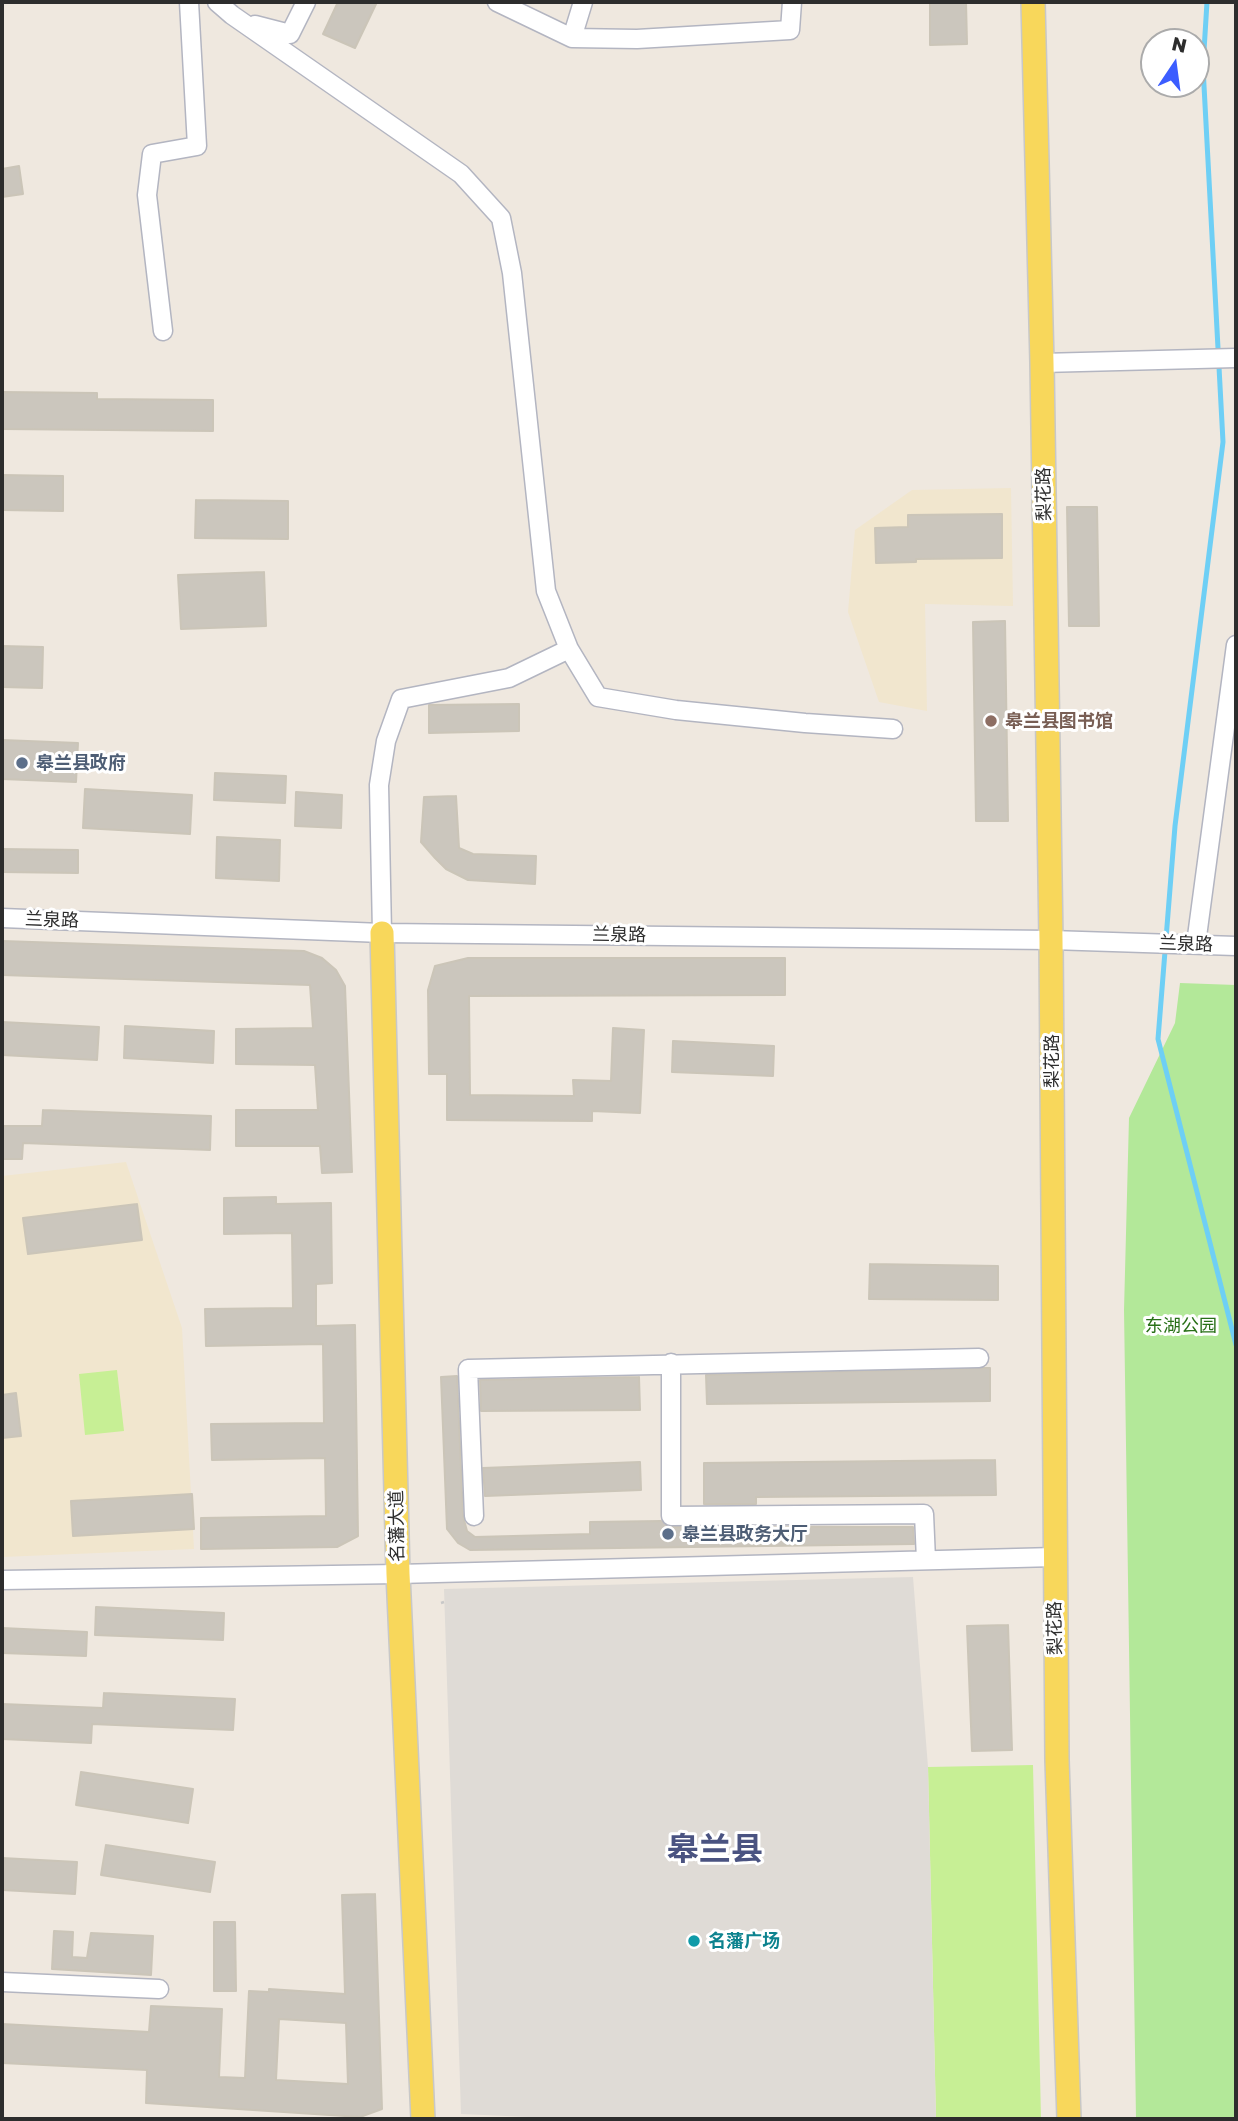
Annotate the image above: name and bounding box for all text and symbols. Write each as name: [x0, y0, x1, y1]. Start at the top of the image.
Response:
north arrow: [1140, 28, 1210, 98]
text: N: [1170, 31, 1189, 57]
street label: 梨花路: [1033, 467, 1055, 521]
place label: 皋兰县图书馆: [1005, 710, 1113, 732]
marker: 皋兰县图书馆: [983, 713, 999, 729]
place label: 皋兰县政府: [36, 752, 126, 774]
marker: 皋兰县政府: [14, 755, 30, 771]
street label: 兰泉路: [25, 908, 79, 932]
street label: 兰泉路: [592, 924, 646, 946]
street label: 兰泉路: [1159, 932, 1213, 956]
street label: 梨花路: [1041, 1034, 1063, 1088]
park label: 东湖公园: [1145, 1315, 1217, 1337]
street label: 名藩大道: [386, 1490, 408, 1562]
place label: 皋兰县政务大厅: [682, 1523, 808, 1545]
marker: 皋兰县政务大厅: [660, 1526, 676, 1542]
street label: 梨花路: [1044, 1601, 1066, 1655]
district label: 皋兰县: [667, 1831, 763, 1869]
place label: 名藩广场: [708, 1930, 780, 1952]
marker: 名藩广场: [686, 1933, 702, 1949]

